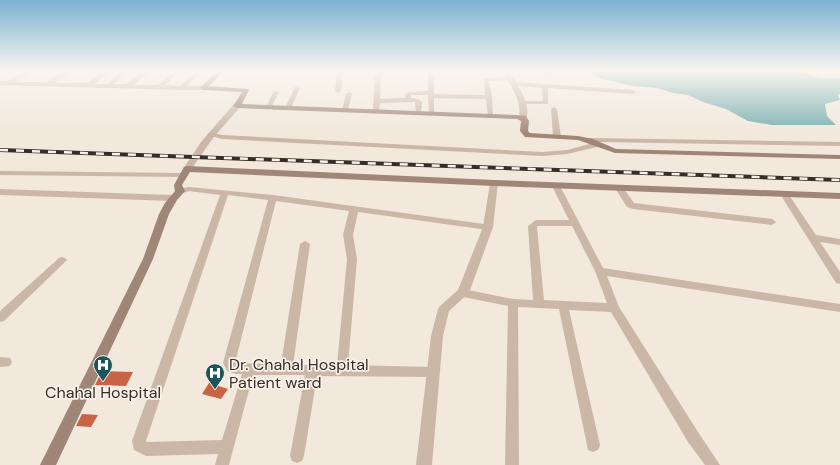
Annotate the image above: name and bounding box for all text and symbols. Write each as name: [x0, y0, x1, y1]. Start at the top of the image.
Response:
hospital icon: Chahal Hospital: [92, 354, 114, 382]
place label: Dr. Chahal Hospital Patient ward: [229, 354, 369, 393]
hospital icon: Dr. Chahal Hospital Patient ward: [204, 362, 226, 390]
place label: Chahal Hospital: [45, 382, 161, 403]

